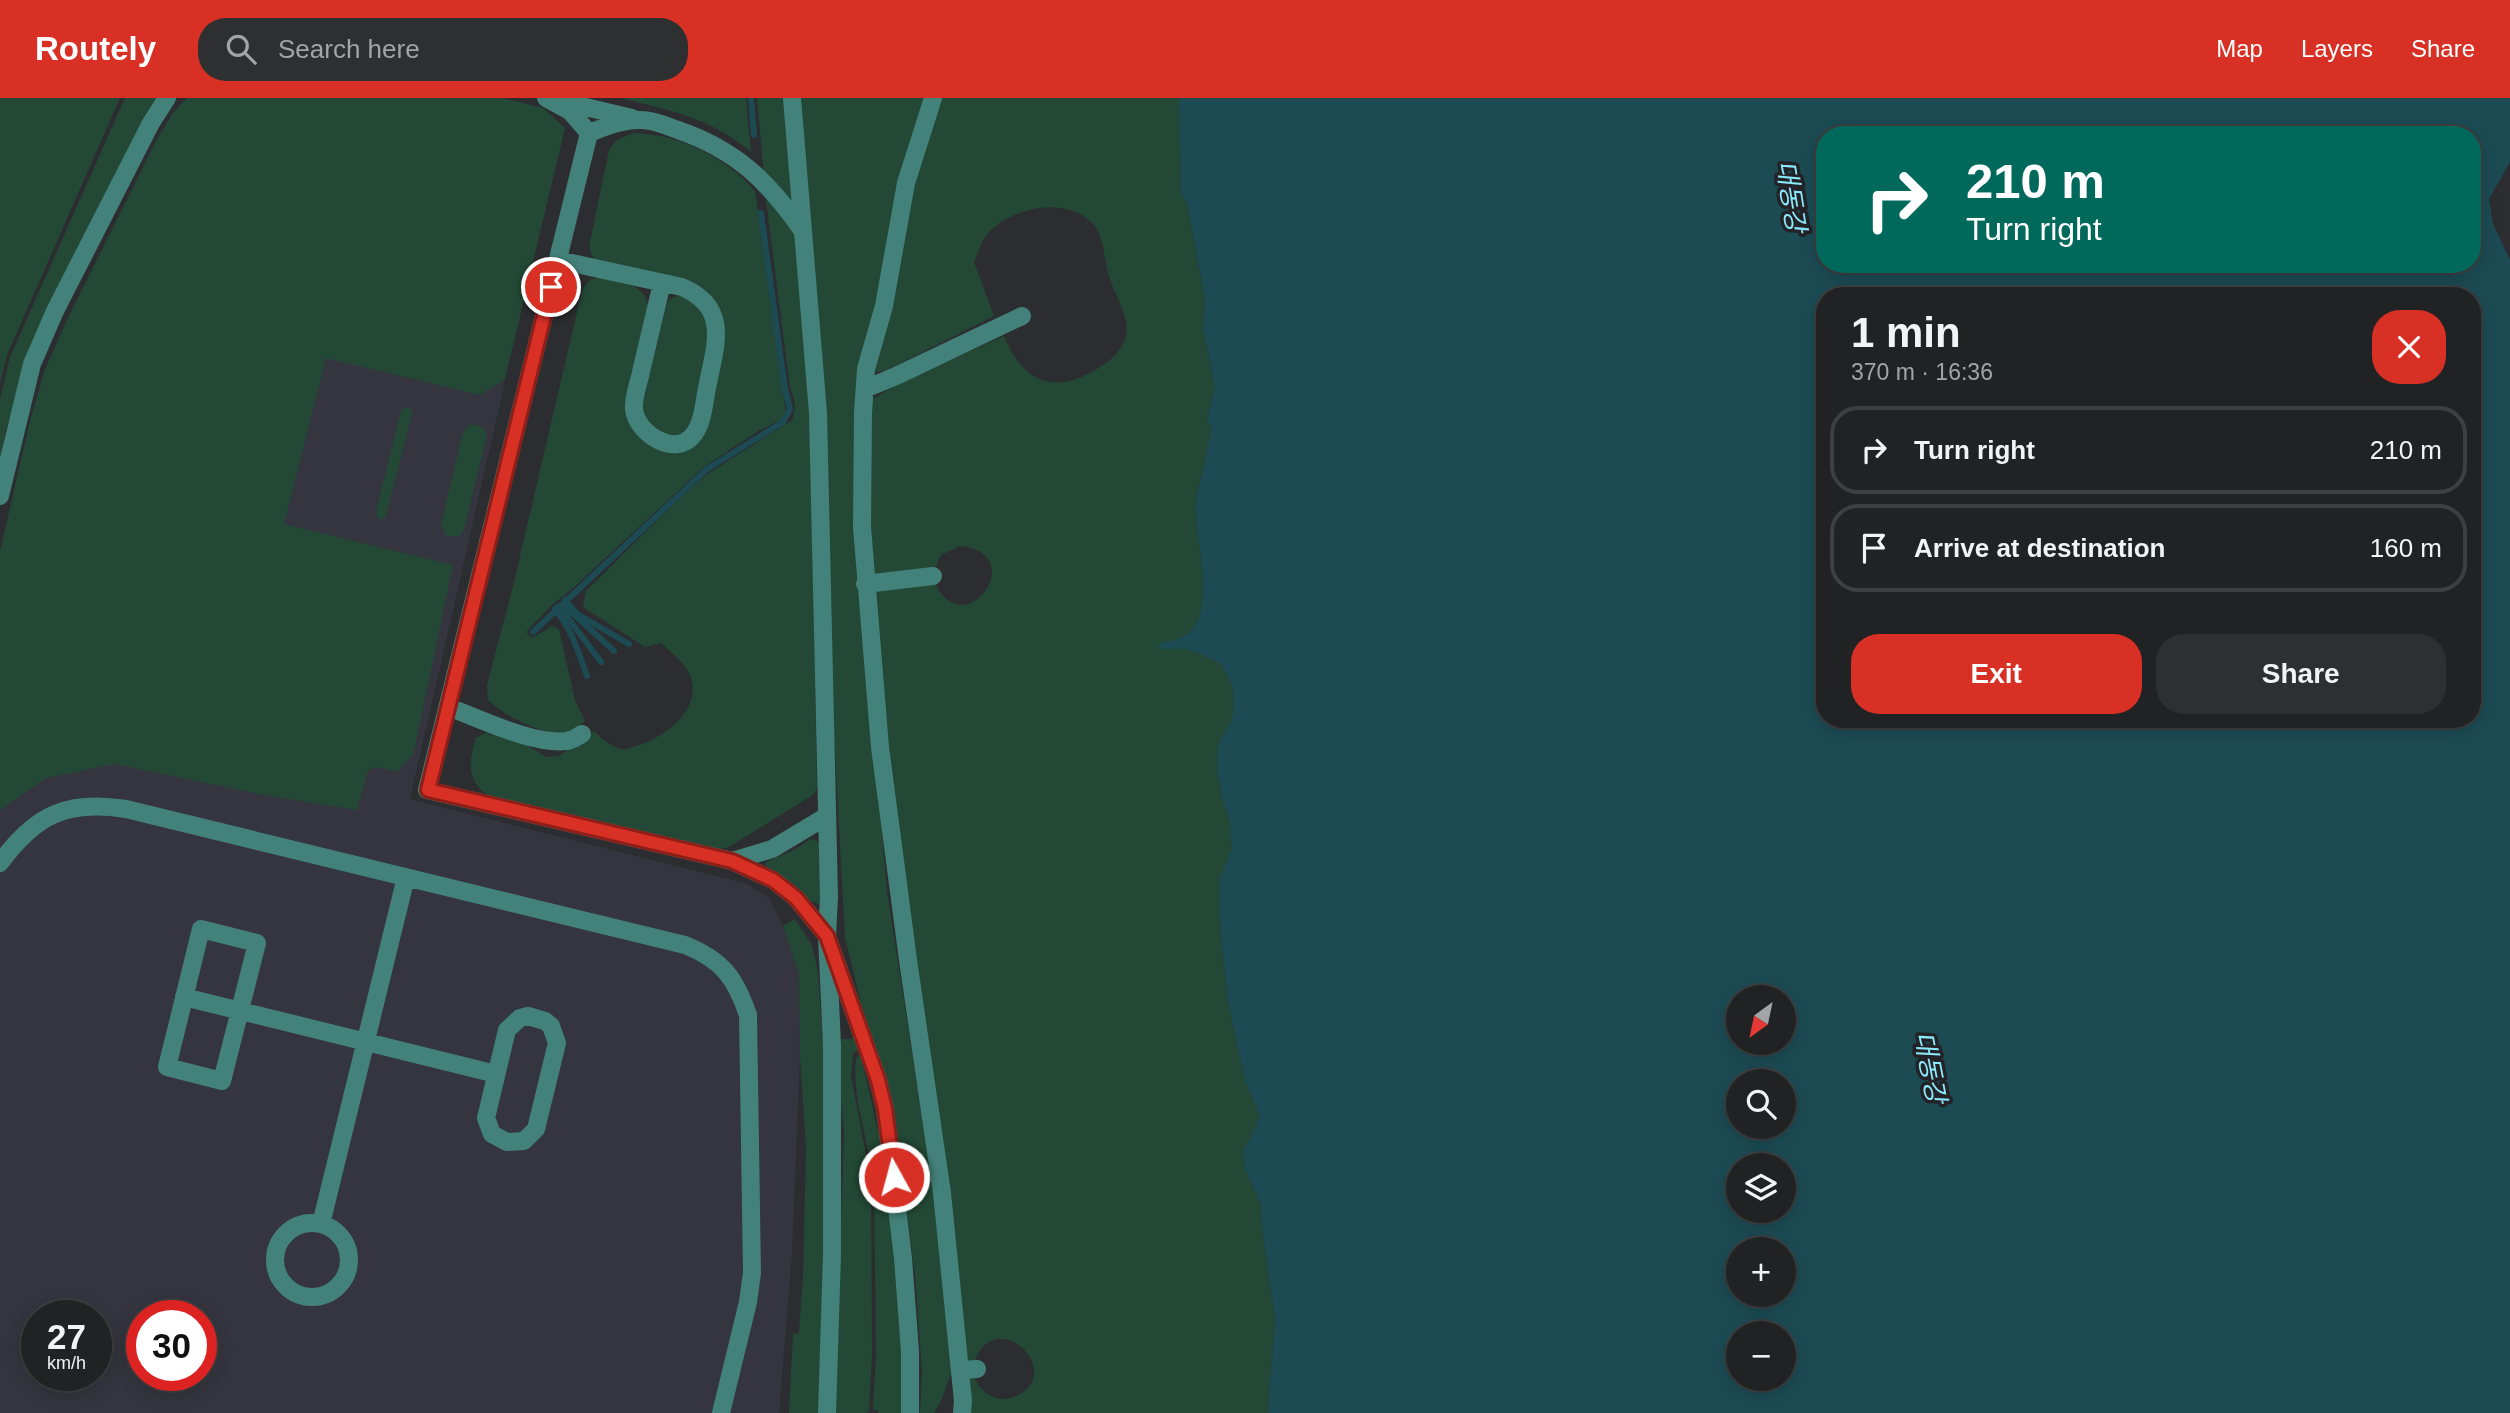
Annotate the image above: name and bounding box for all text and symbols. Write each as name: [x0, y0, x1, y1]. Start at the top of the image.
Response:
search box: [198, 18, 688, 81]
text: Routely: [35, 30, 156, 67]
icon: search: [222, 30, 260, 68]
text: Search here: [278, 34, 420, 64]
text: Map: [2216, 35, 2263, 62]
text: Layers: [2301, 35, 2373, 62]
text: Share: [2411, 35, 2475, 62]
icon: right: [1851, 154, 1942, 245]
text: 210 m: [1966, 154, 2105, 208]
water label: 대동강: [1771, 158, 1812, 237]
text: Turn right: [1966, 211, 2102, 247]
pin: [521, 257, 581, 317]
icon: arrive: [532, 268, 570, 306]
text: 1 min: [1851, 309, 1961, 356]
button: close: [2372, 310, 2446, 384]
text: 370 m · 16:36: [1851, 359, 1993, 385]
icon: right: [1855, 431, 1893, 469]
text: Turn right: [1914, 435, 2035, 465]
text: 210 m: [2370, 435, 2442, 465]
icon: arrive: [1855, 529, 1893, 567]
text: Arrive at destination: [1914, 533, 2165, 563]
text: 160 m: [2370, 533, 2442, 563]
button: Exit: [1851, 634, 2142, 714]
button: Share: [2156, 634, 2446, 714]
north arrow: [1726, 985, 1796, 1055]
map controls: [1726, 985, 1796, 1391]
water label: 대동강: [1908, 1029, 1952, 1108]
button: search: [1726, 1069, 1796, 1139]
position arrow: [857, 1140, 931, 1214]
button: layers: [1726, 1153, 1796, 1223]
button: +: [1726, 1237, 1796, 1307]
speed limit sign: 30: [126, 1300, 217, 1391]
text: 27: [47, 1317, 86, 1356]
button: −: [1726, 1321, 1796, 1391]
text: km/h: [47, 1353, 86, 1373]

